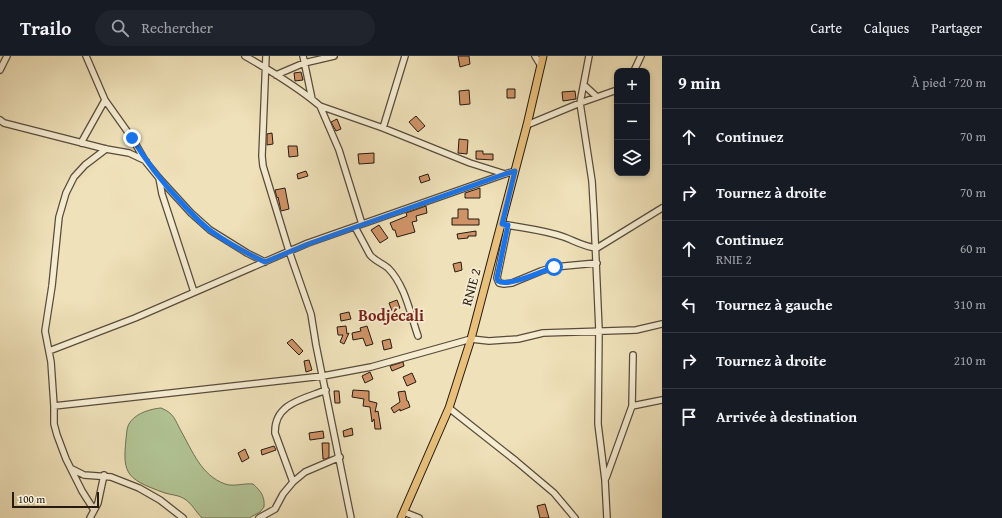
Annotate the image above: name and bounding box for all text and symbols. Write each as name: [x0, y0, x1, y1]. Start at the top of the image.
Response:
search box: [95, 10, 375, 46]
text: Trailo: [20, 14, 71, 42]
icon: search: [109, 17, 131, 39]
text: Rechercher: [141, 17, 213, 38]
text: Carte: [810, 18, 842, 38]
text: Calques: [864, 18, 909, 38]
text: Partager: [931, 18, 982, 38]
map controls: [614, 68, 650, 176]
button: +: [614, 68, 650, 104]
text: 9 min: [678, 70, 720, 95]
text: À pied · 720 m: [911, 73, 986, 92]
button: −: [614, 104, 650, 140]
icon: ahead: [678, 126, 700, 148]
text: Continuez: [716, 126, 784, 147]
text: 70 m: [960, 127, 986, 146]
route end: [123, 129, 141, 147]
button: layers: [614, 140, 650, 176]
icon: right: [678, 182, 700, 204]
text: Tournez à droite: [716, 182, 826, 203]
text: 70 m: [960, 183, 986, 202]
text: Continuez: [716, 229, 784, 250]
icon: ahead: [678, 238, 700, 260]
text: 60 m: [960, 239, 986, 258]
text: RNIE 2: [716, 250, 752, 269]
route start: [545, 258, 563, 276]
street label: RNIE 2: [456, 266, 486, 308]
icon: left: [678, 294, 700, 316]
text: Tournez à gauche: [716, 294, 833, 315]
text: 310 m: [954, 295, 986, 314]
district label: Bodjécali: [358, 303, 424, 327]
icon: right: [678, 350, 700, 372]
text: Tournez à droite: [716, 350, 826, 371]
text: 210 m: [954, 351, 986, 370]
icon: arrive: [678, 406, 700, 428]
text: Arrivée à destination: [716, 406, 857, 427]
scale bar: [12, 490, 99, 509]
text: 100 m: [18, 491, 45, 507]

